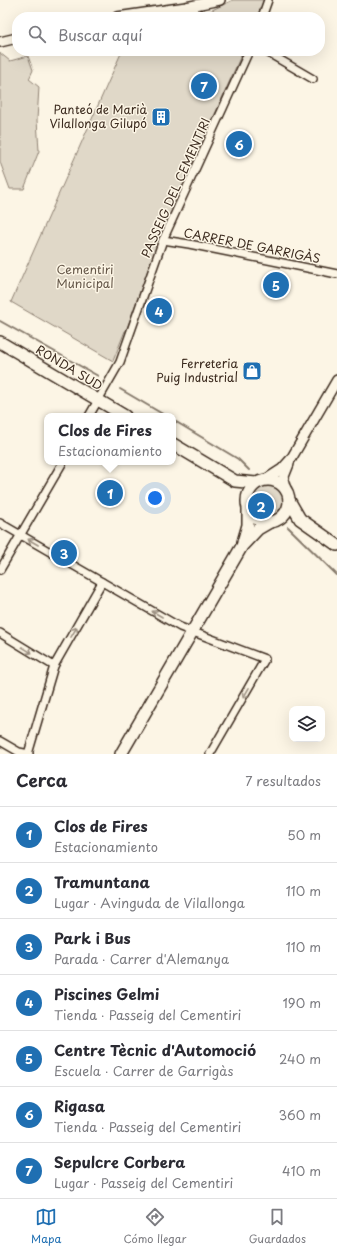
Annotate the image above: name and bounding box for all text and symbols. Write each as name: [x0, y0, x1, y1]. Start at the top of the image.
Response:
search box: [12, 12, 325, 56]
icon: search: [26, 23, 48, 45]
text: Buscar aquí: [58, 23, 142, 46]
pin: 7: [191, 71, 217, 101]
place label: Panteó de Marià Vilallonga Gilupó: [49, 100, 147, 132]
building icon: Panteó de Marià Vilallonga Gilupó: [150, 106, 172, 128]
street label: PASSEIG DEL CEMENTIRI: [136, 115, 214, 260]
pin: 6: [226, 129, 252, 159]
street label: CARRER DE GARRIGÀS: [182, 223, 322, 267]
park label: Cementiri Municipal: [56, 260, 114, 292]
pin: 5: [263, 270, 289, 300]
pin: 4: [146, 296, 172, 326]
street label: RONDA SUD: [33, 340, 106, 394]
place label: Ferreteria Puig Industrial: [156, 354, 238, 386]
shop icon: Ferreteria Puig Industrial: [241, 360, 263, 382]
popup: [44, 413, 176, 465]
text: Clos de Fires: [58, 418, 152, 441]
text: Estacionamiento: [58, 441, 162, 460]
pin: 1: [97, 478, 123, 508]
your location: [145, 488, 165, 508]
pin: 2: [248, 491, 274, 521]
one-way arrow: [27, 537, 39, 545]
pin: 3: [51, 538, 77, 568]
one-way arrow: [151, 610, 163, 618]
one-way arrow: [70, 626, 78, 638]
one-way arrow: [21, 646, 33, 654]
one-way arrow: [241, 687, 249, 699]
map controls: [289, 706, 325, 742]
button: layers: [289, 706, 325, 742]
text: Cerca: [16, 767, 67, 793]
text: 7 resultados: [245, 771, 321, 790]
text: Clos de Fires: [54, 814, 148, 837]
text: 1: [26, 825, 32, 844]
text: 50 m: [287, 825, 321, 844]
text: Estacionamiento: [54, 837, 158, 856]
text: Tramuntana: [54, 870, 150, 893]
text: 2: [24, 881, 34, 900]
text: 110 m: [286, 881, 321, 900]
text: Lugar · Avinguda de Vilallonga: [54, 893, 245, 912]
text: Park i Bus: [54, 926, 131, 949]
text: 3: [25, 937, 33, 956]
text: 110 m: [286, 937, 321, 956]
text: Parada · Carrer d'Alemanya: [54, 949, 229, 968]
text: Piscines Gelmi: [54, 982, 160, 1005]
text: 4: [25, 993, 33, 1012]
text: 190 m: [282, 993, 321, 1012]
text: Tienda · Passeig del Cementiri: [54, 1005, 241, 1024]
text: Centre Tècnic d'Automoció: [54, 1038, 256, 1061]
text: 5: [25, 1049, 33, 1068]
text: 240 m: [279, 1049, 321, 1068]
text: Escuela · Carrer de Garrigàs: [54, 1061, 233, 1080]
text: Rigasa: [54, 1094, 105, 1117]
text: 6: [24, 1105, 34, 1124]
text: 360 m: [278, 1105, 321, 1124]
text: Tienda · Passeig del Cementiri: [54, 1117, 241, 1136]
text: Sepulcre Corbera: [54, 1150, 186, 1173]
text: 7: [25, 1161, 33, 1180]
text: 410 m: [282, 1161, 321, 1180]
text: Lugar · Passeig del Cementiri: [54, 1173, 233, 1192]
tab: Mapa: [31, 1206, 61, 1247]
tab: Cómo llegar: [124, 1206, 186, 1247]
tab: Guardados: [249, 1206, 306, 1247]

